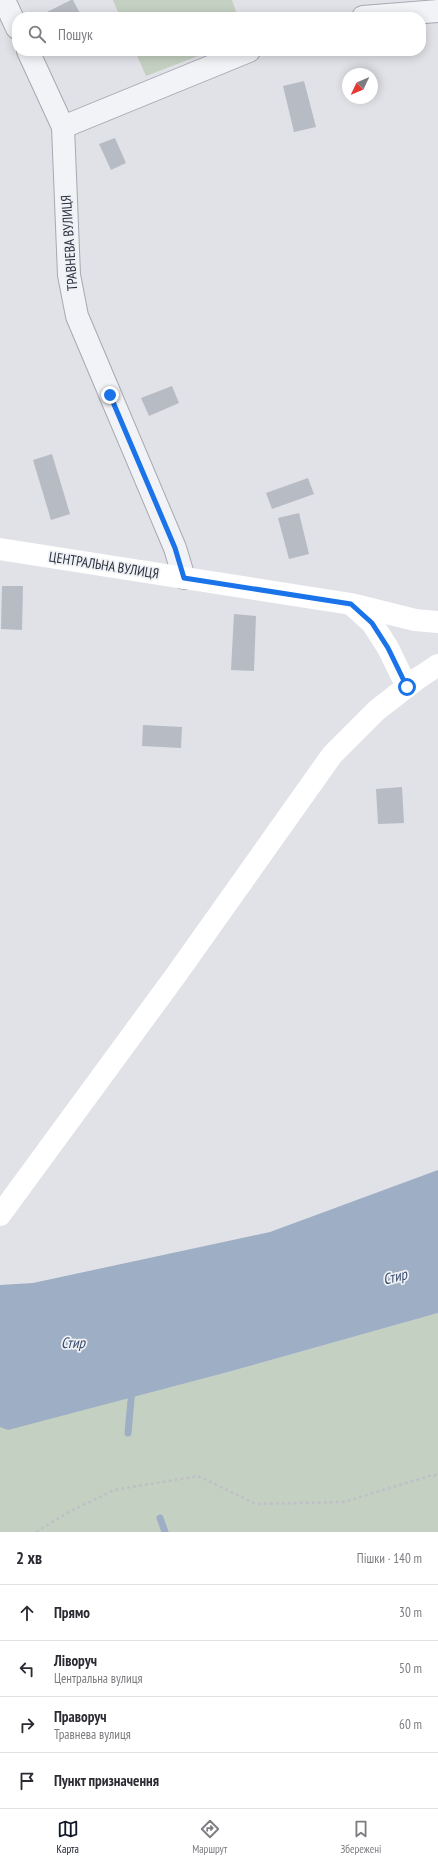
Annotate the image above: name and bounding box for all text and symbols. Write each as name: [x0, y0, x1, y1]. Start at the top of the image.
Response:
search box: [12, 12, 426, 56]
icon: search: [26, 23, 48, 45]
text: Пошук: [58, 25, 93, 44]
north arrow: [342, 68, 378, 104]
street label: ТРАВНЕВА ВУЛИЦЯ: [57, 195, 81, 291]
route end: [101, 386, 119, 404]
street label: ЦЕНТРАЛЬНА ВУЛИЦЯ: [48, 547, 160, 583]
route start: [398, 678, 416, 696]
water label: Стир: [381, 1264, 410, 1289]
water label: Стир: [61, 1333, 86, 1352]
text: 2 хв: [16, 1547, 42, 1569]
text: Пішки · 140 m: [357, 1550, 422, 1567]
icon: ahead: [16, 1602, 38, 1624]
text: Прямо: [54, 1603, 90, 1622]
text: 30 m: [399, 1604, 422, 1621]
text: Ліворуч: [54, 1651, 97, 1670]
icon: left: [16, 1658, 38, 1680]
text: 50 m: [399, 1660, 422, 1677]
text: Центральна вулиця: [54, 1670, 143, 1687]
text: Праворуч: [54, 1707, 107, 1726]
icon: right: [16, 1714, 38, 1736]
text: 60 m: [399, 1716, 422, 1733]
text: Травнева вулиця: [54, 1726, 131, 1743]
icon: arrive: [16, 1770, 38, 1792]
text: Пункт призначення: [54, 1771, 159, 1790]
tab: Карта: [57, 1818, 79, 1856]
tab: Маршрут: [192, 1818, 227, 1856]
tab: Збережені: [341, 1818, 381, 1856]

